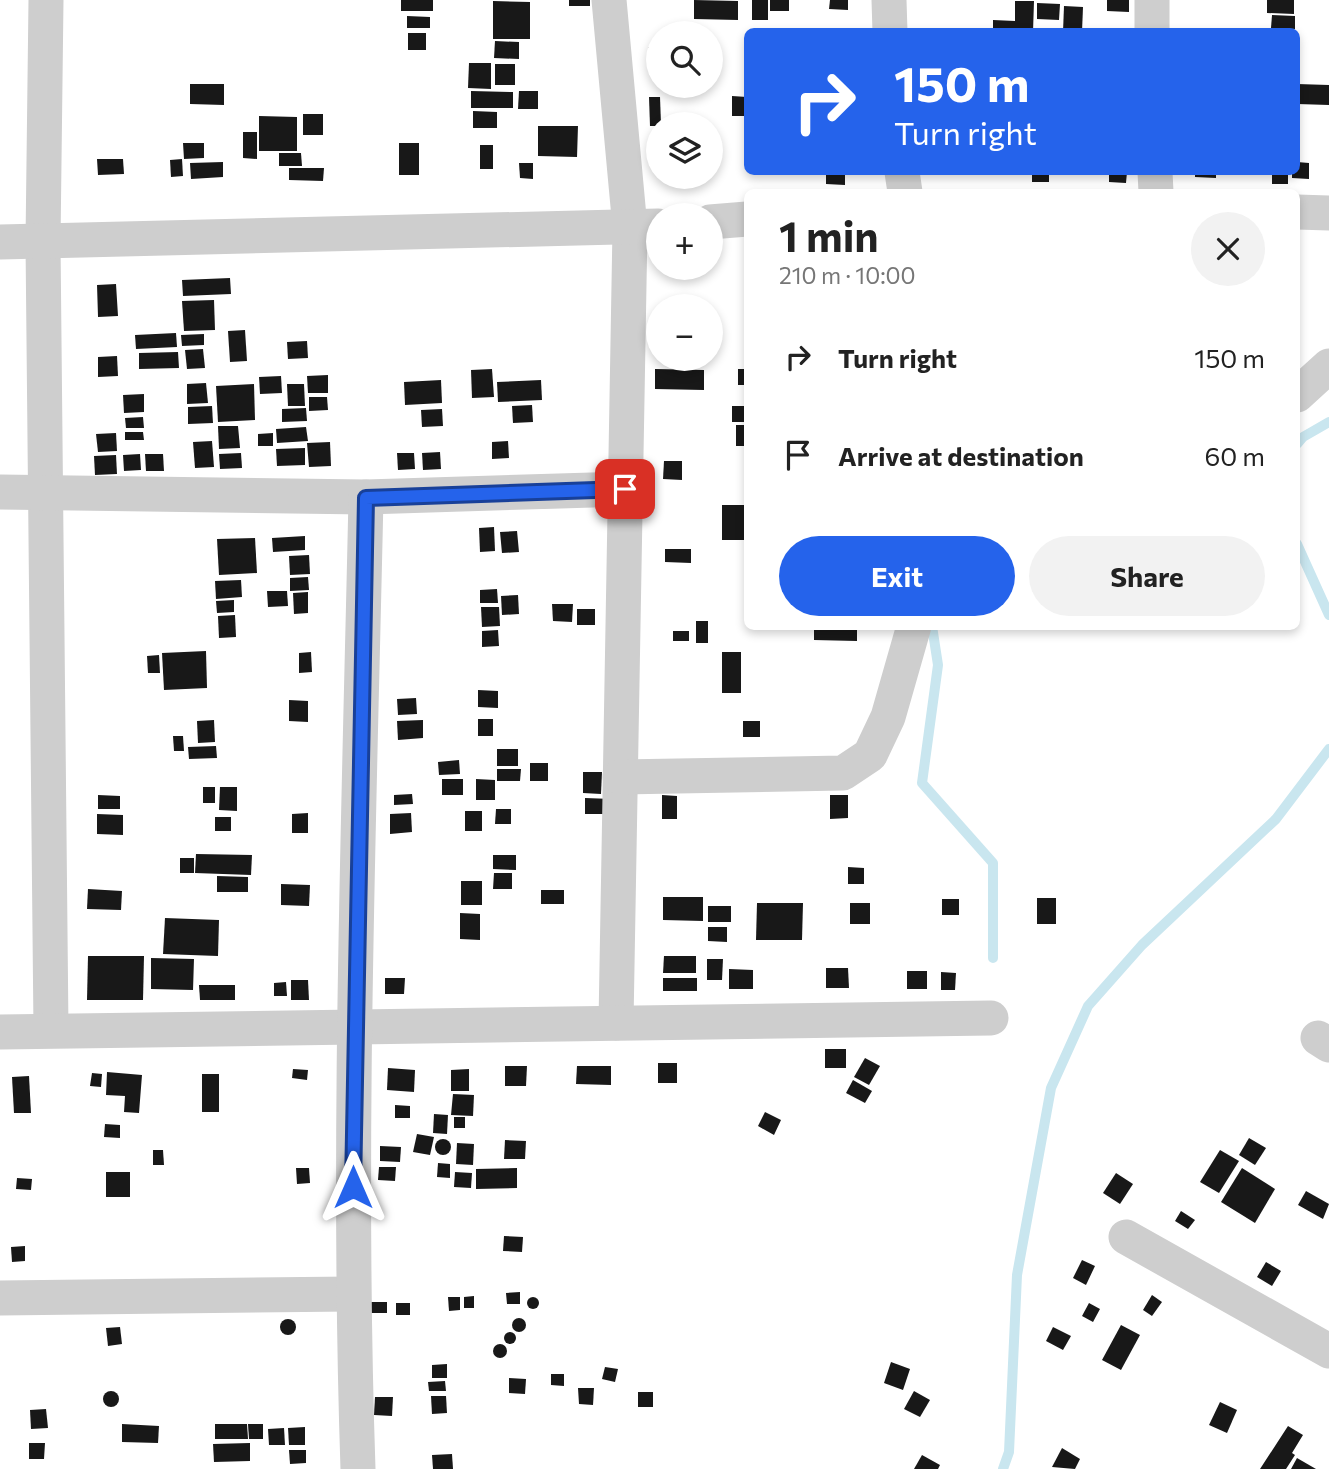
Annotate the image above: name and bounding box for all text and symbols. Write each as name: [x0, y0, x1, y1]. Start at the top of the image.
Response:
map controls: [646, 21, 723, 371]
button: search: [646, 21, 723, 98]
text: 150 m: [894, 52, 1029, 112]
icon: right: [779, 56, 870, 147]
button: layers: [646, 112, 723, 189]
text: Turn right: [894, 112, 1037, 152]
button: +: [646, 203, 723, 280]
text: 1 min: [779, 209, 879, 261]
button: close: [1191, 212, 1265, 286]
text: 210 m · 10:00: [779, 261, 916, 289]
button: −: [646, 294, 723, 371]
icon: right: [779, 338, 817, 376]
text: Turn right: [838, 342, 957, 373]
text: 150 m: [1194, 342, 1265, 373]
icon: arrive: [779, 436, 817, 474]
text: Arrive at destination: [838, 440, 1084, 471]
text: 60 m: [1205, 440, 1265, 471]
pin: [595, 459, 655, 519]
icon: arrive: [606, 470, 644, 508]
button: Exit: [779, 536, 1015, 616]
button: Share: [1029, 536, 1265, 616]
position arrow: [316, 1150, 390, 1224]

